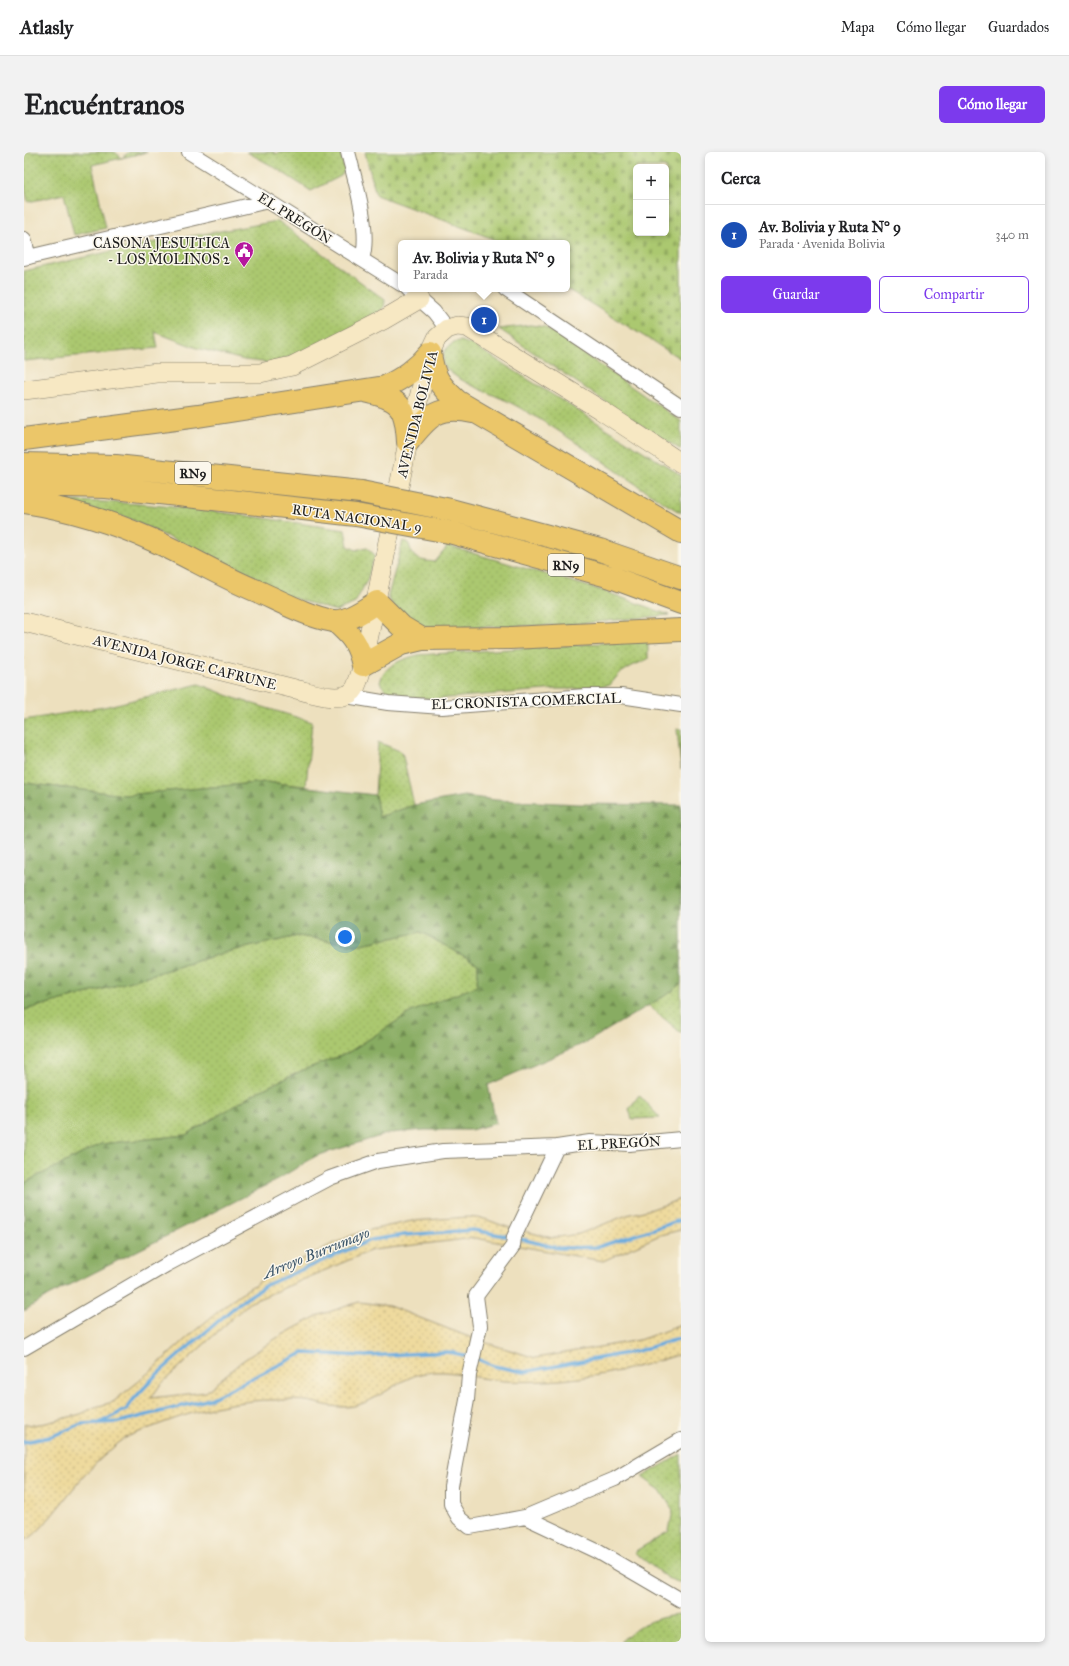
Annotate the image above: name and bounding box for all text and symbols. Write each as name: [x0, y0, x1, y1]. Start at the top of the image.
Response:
text: Atlasly: [20, 16, 73, 39]
text: Mapa: [841, 19, 874, 36]
text: Cómo llegar: [896, 19, 966, 36]
text: Guardados: [988, 19, 1049, 36]
button: Cómo llegar: [939, 86, 1045, 123]
text: Encuéntranos: [24, 87, 185, 122]
map controls: [633, 164, 669, 236]
button: +: [633, 164, 669, 200]
text: Cerca: [721, 168, 760, 189]
street label: EL PREGÓN: [255, 187, 336, 248]
button: −: [633, 200, 669, 236]
text: Av. Bolivia y Ruta N° 9: [759, 218, 901, 236]
text: 1: [731, 227, 737, 243]
text: 340 m: [995, 227, 1029, 243]
place label: CASONA JESUITICA - LOS MOLINOS 2: [93, 235, 231, 268]
text: Parada · Avenida Bolivia: [759, 236, 885, 252]
public building icon: CASONA JESUITICA - LOS MOLINOS 2: [233, 240, 255, 268]
popup: [398, 240, 570, 292]
text: Av. Bolivia y Ruta N° 9: [413, 249, 555, 267]
text: Parada: [413, 267, 448, 283]
button: Guardar: [721, 276, 871, 313]
button: Compartir: [879, 276, 1029, 313]
pin: 1: [471, 305, 497, 335]
street label: AVENIDA BOLIVIA: [393, 348, 442, 480]
road number: RN9: [175, 462, 211, 484]
street label: RUTA NACIONAL 9: [291, 501, 423, 536]
road number: RN9: [548, 554, 584, 576]
street label: AVENIDA JORGE CAFRUNE: [90, 631, 278, 695]
street label: EL CRONISTA COMERCIAL: [431, 690, 622, 713]
your location: [335, 927, 355, 947]
street label: EL PREGÓN: [577, 1131, 661, 1154]
water label: Arroyo Burrumayo: [258, 1223, 373, 1283]

